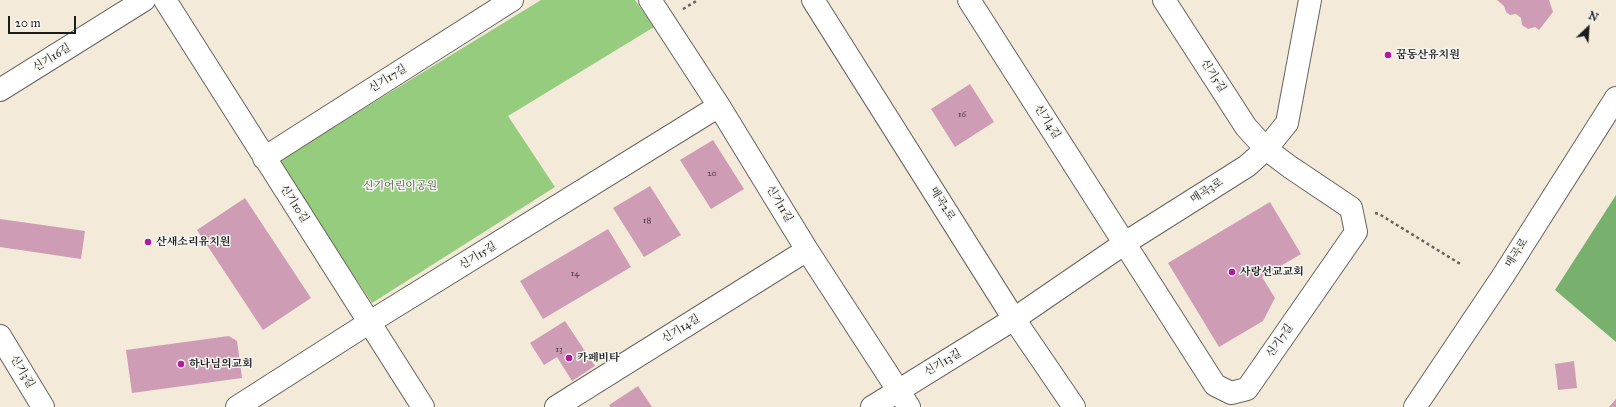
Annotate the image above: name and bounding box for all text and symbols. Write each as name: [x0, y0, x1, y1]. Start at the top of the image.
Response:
scale bar: [10, 8, 78, 34]
north arrow: [1568, 8, 1608, 48]
text: N: [1586, 9, 1600, 25]
text: 20 m: [15, 16, 41, 30]
street label: 신기16길: [31, 41, 73, 75]
place label: 꿈동산유치원: [1396, 48, 1460, 62]
marker: 꿈동산유치원: [1383, 50, 1393, 60]
street label: 신기5길: [1197, 57, 1229, 95]
street label: 신기17길: [367, 62, 409, 96]
street label: 신기4길: [1031, 102, 1063, 142]
house number: 16: [958, 110, 966, 120]
house number: 20: [707, 169, 717, 179]
street label: 매곡3로: [1188, 176, 1226, 206]
park label: 신기어린이공원: [363, 179, 437, 193]
street label: 신기10길: [277, 183, 311, 225]
street label: 신기11길: [763, 183, 795, 225]
street label: 매곡2로: [927, 185, 957, 223]
house number: 18: [643, 216, 651, 226]
place label: 산새소리유치원: [156, 235, 230, 249]
street label: 매곡로: [1503, 236, 1531, 270]
marker: 산새소리유치원: [143, 237, 153, 247]
street label: 신기15길: [457, 239, 499, 273]
place label: 사랑선교교회: [1240, 265, 1304, 279]
marker: 사랑선교교회: [1227, 267, 1237, 277]
house number: 14: [571, 269, 579, 279]
street label: 신기14길: [660, 312, 702, 346]
street label: 신기7길: [1264, 322, 1296, 360]
house number: 13: [555, 345, 563, 355]
street label: 신기13길: [922, 347, 964, 379]
place label: 카페비타: [577, 351, 620, 365]
street label: 신기3길: [7, 353, 37, 391]
marker: 카페비타: [564, 353, 574, 363]
place label: 하나님의교회: [189, 357, 253, 371]
marker: 하나님의교회: [176, 359, 186, 369]

